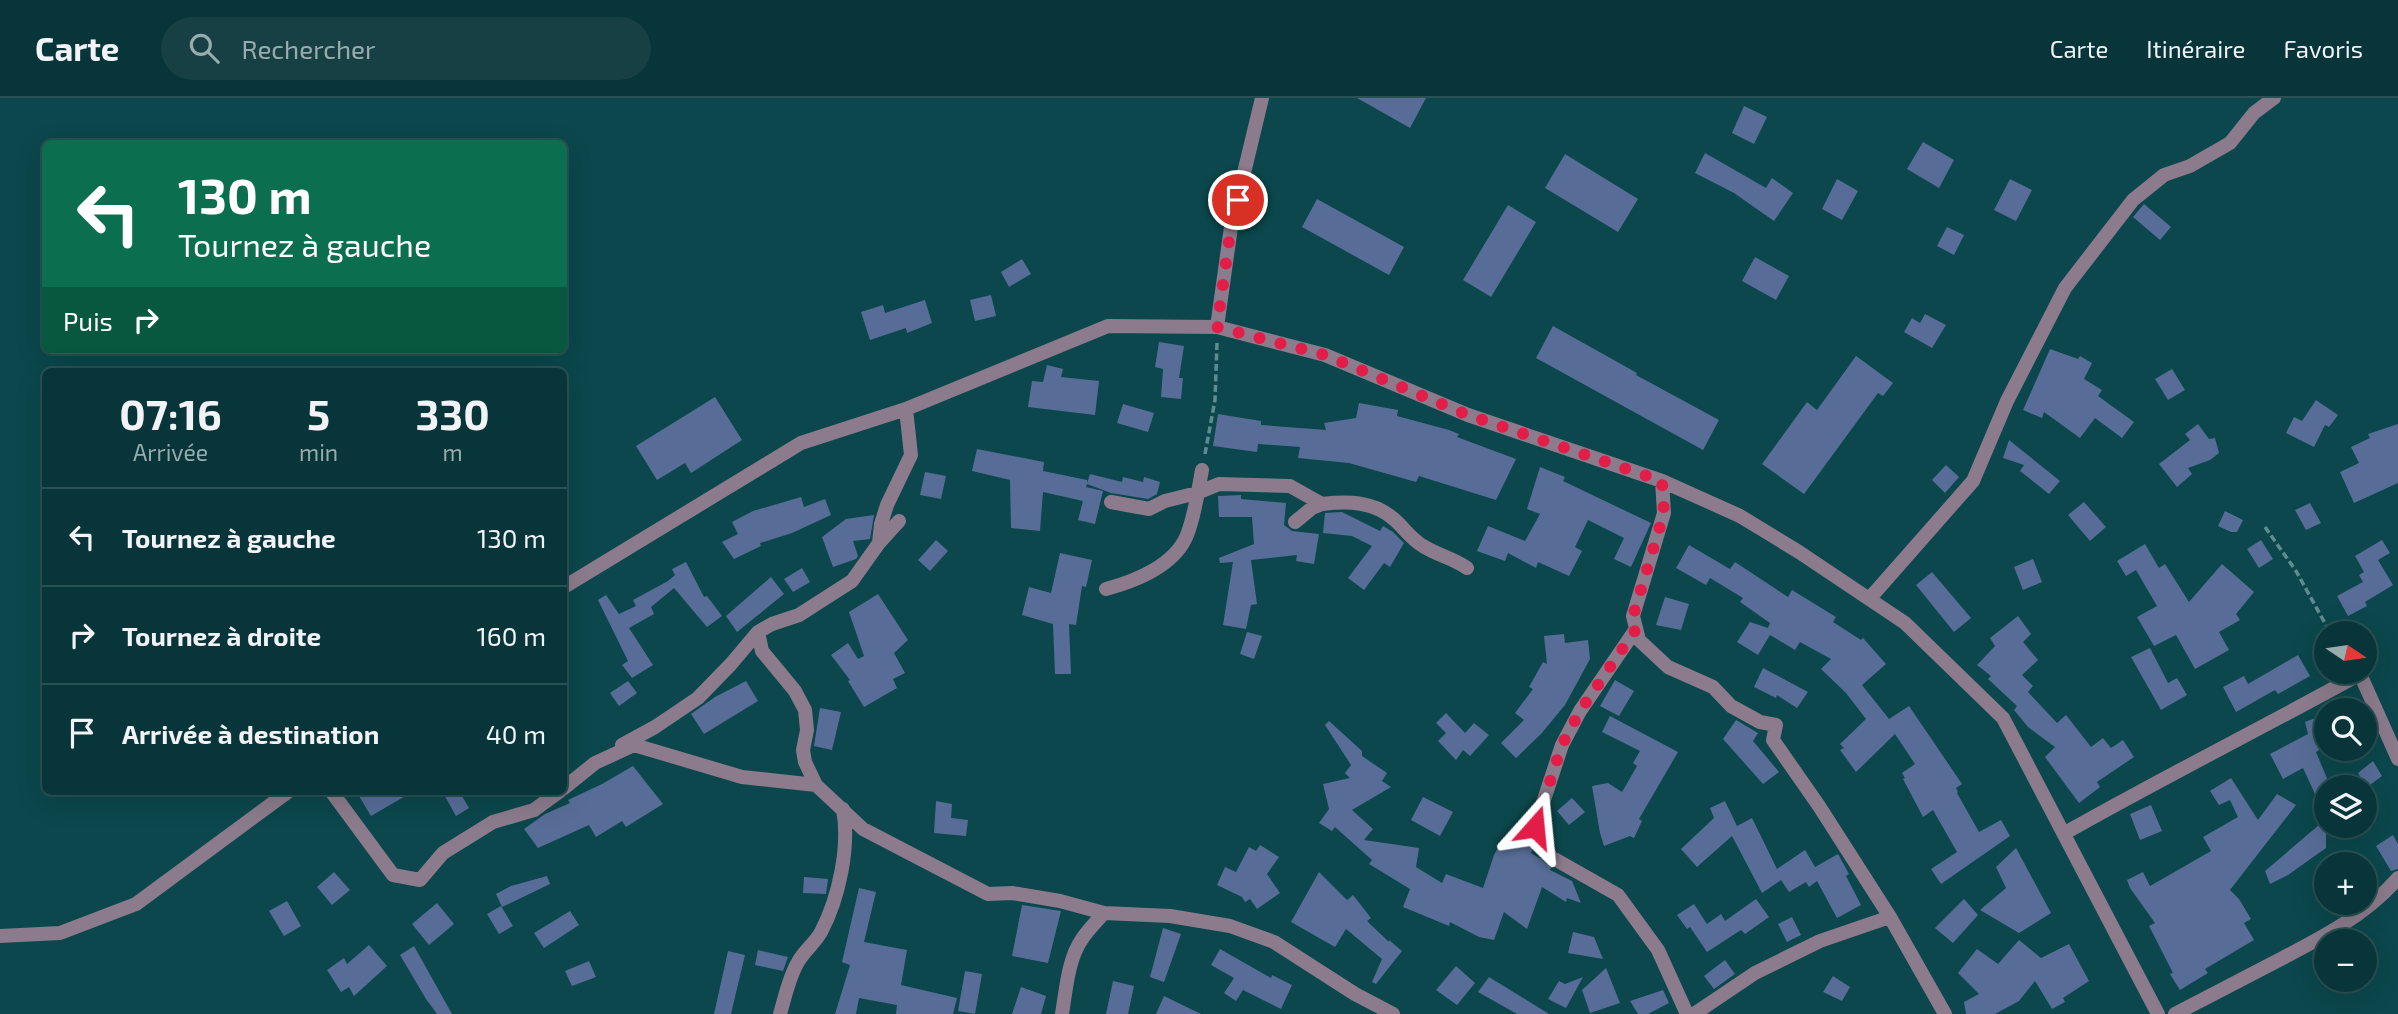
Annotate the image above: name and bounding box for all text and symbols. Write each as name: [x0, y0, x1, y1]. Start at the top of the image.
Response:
search box: [161, 17, 651, 80]
text: Carte: [35, 28, 119, 68]
icon: search: [185, 29, 223, 67]
text: Rechercher: [241, 33, 375, 64]
text: Carte: [2050, 34, 2108, 63]
text: Itinéraire: [2146, 34, 2245, 63]
text: Favoris: [2283, 34, 2363, 63]
text: 130 m: [178, 165, 312, 224]
icon: left: [63, 168, 154, 259]
pin: [1208, 170, 1268, 230]
icon: arrive: [1219, 181, 1257, 219]
text: Tournez à gauche: [178, 225, 431, 263]
icon: right: [127, 301, 165, 339]
text: Puis: [63, 305, 113, 336]
text: 07:16: [119, 388, 222, 438]
text: 5: [307, 388, 330, 438]
text: 330: [416, 388, 490, 438]
text: Arrivée: [133, 438, 208, 466]
text: min: [299, 438, 338, 466]
text: m: [443, 438, 463, 466]
icon: left: [63, 518, 101, 556]
text: Tournez à gauche: [122, 522, 336, 553]
text: 130 m: [477, 522, 546, 553]
icon: right: [63, 616, 101, 654]
text: Tournez à droite: [122, 620, 321, 651]
text: 160 m: [477, 620, 546, 651]
north arrow: [2314, 621, 2376, 684]
map controls: [2314, 621, 2377, 992]
button: search: [2314, 698, 2377, 761]
icon: arrive: [63, 714, 101, 752]
text: Arrivée à destination: [122, 718, 379, 749]
text: 40 m: [486, 718, 546, 749]
button: layers: [2314, 775, 2377, 838]
position arrow: [1498, 790, 1572, 864]
button: +: [2314, 852, 2377, 915]
button: −: [2314, 929, 2377, 992]

